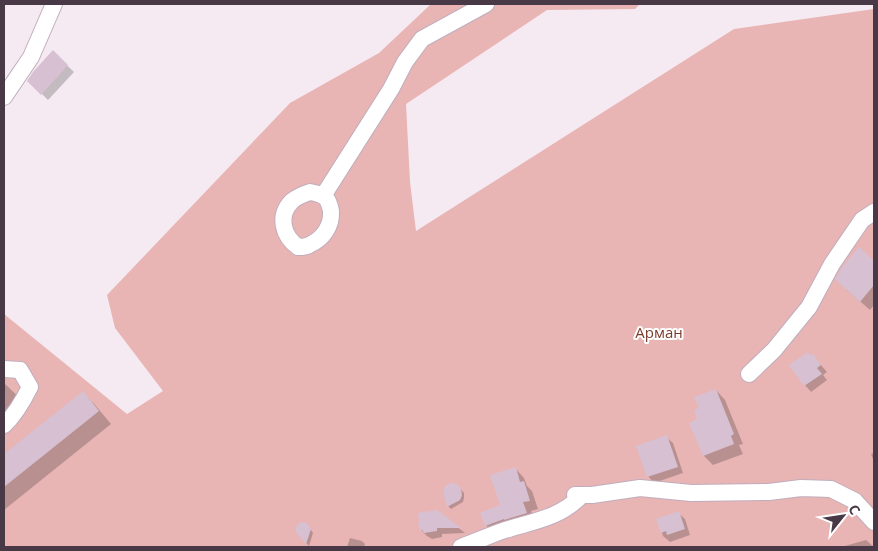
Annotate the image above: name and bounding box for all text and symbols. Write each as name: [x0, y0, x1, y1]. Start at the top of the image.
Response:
park label: Арман: [635, 322, 683, 342]
north arrow: [818, 491, 868, 541]
text: С: [844, 501, 865, 518]

